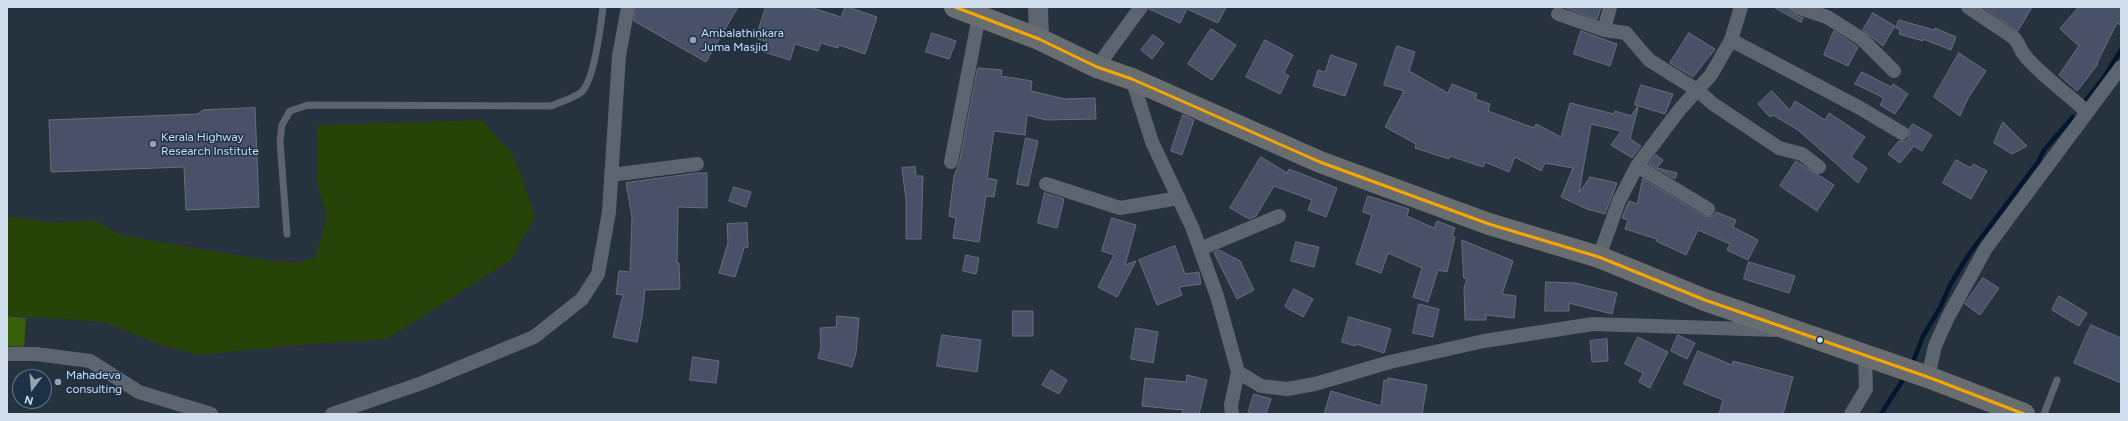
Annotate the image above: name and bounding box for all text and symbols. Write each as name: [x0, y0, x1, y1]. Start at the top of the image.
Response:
place label: Ambalathinkara Juma Masjid: [701, 26, 784, 54]
marker: Ambalathinkara Juma Masjid: [688, 35, 698, 45]
place label: Kerala Highway Research Institute: [161, 130, 259, 158]
marker: Kerala Highway Research Institute: [148, 139, 158, 149]
unlabelled marker: [1815, 335, 1825, 345]
place label: Mahadeva consulting: [66, 368, 122, 396]
north arrow: [12, 369, 52, 409]
marker: Mahadeva consulting: [53, 377, 63, 387]
text: N: [23, 393, 35, 407]

